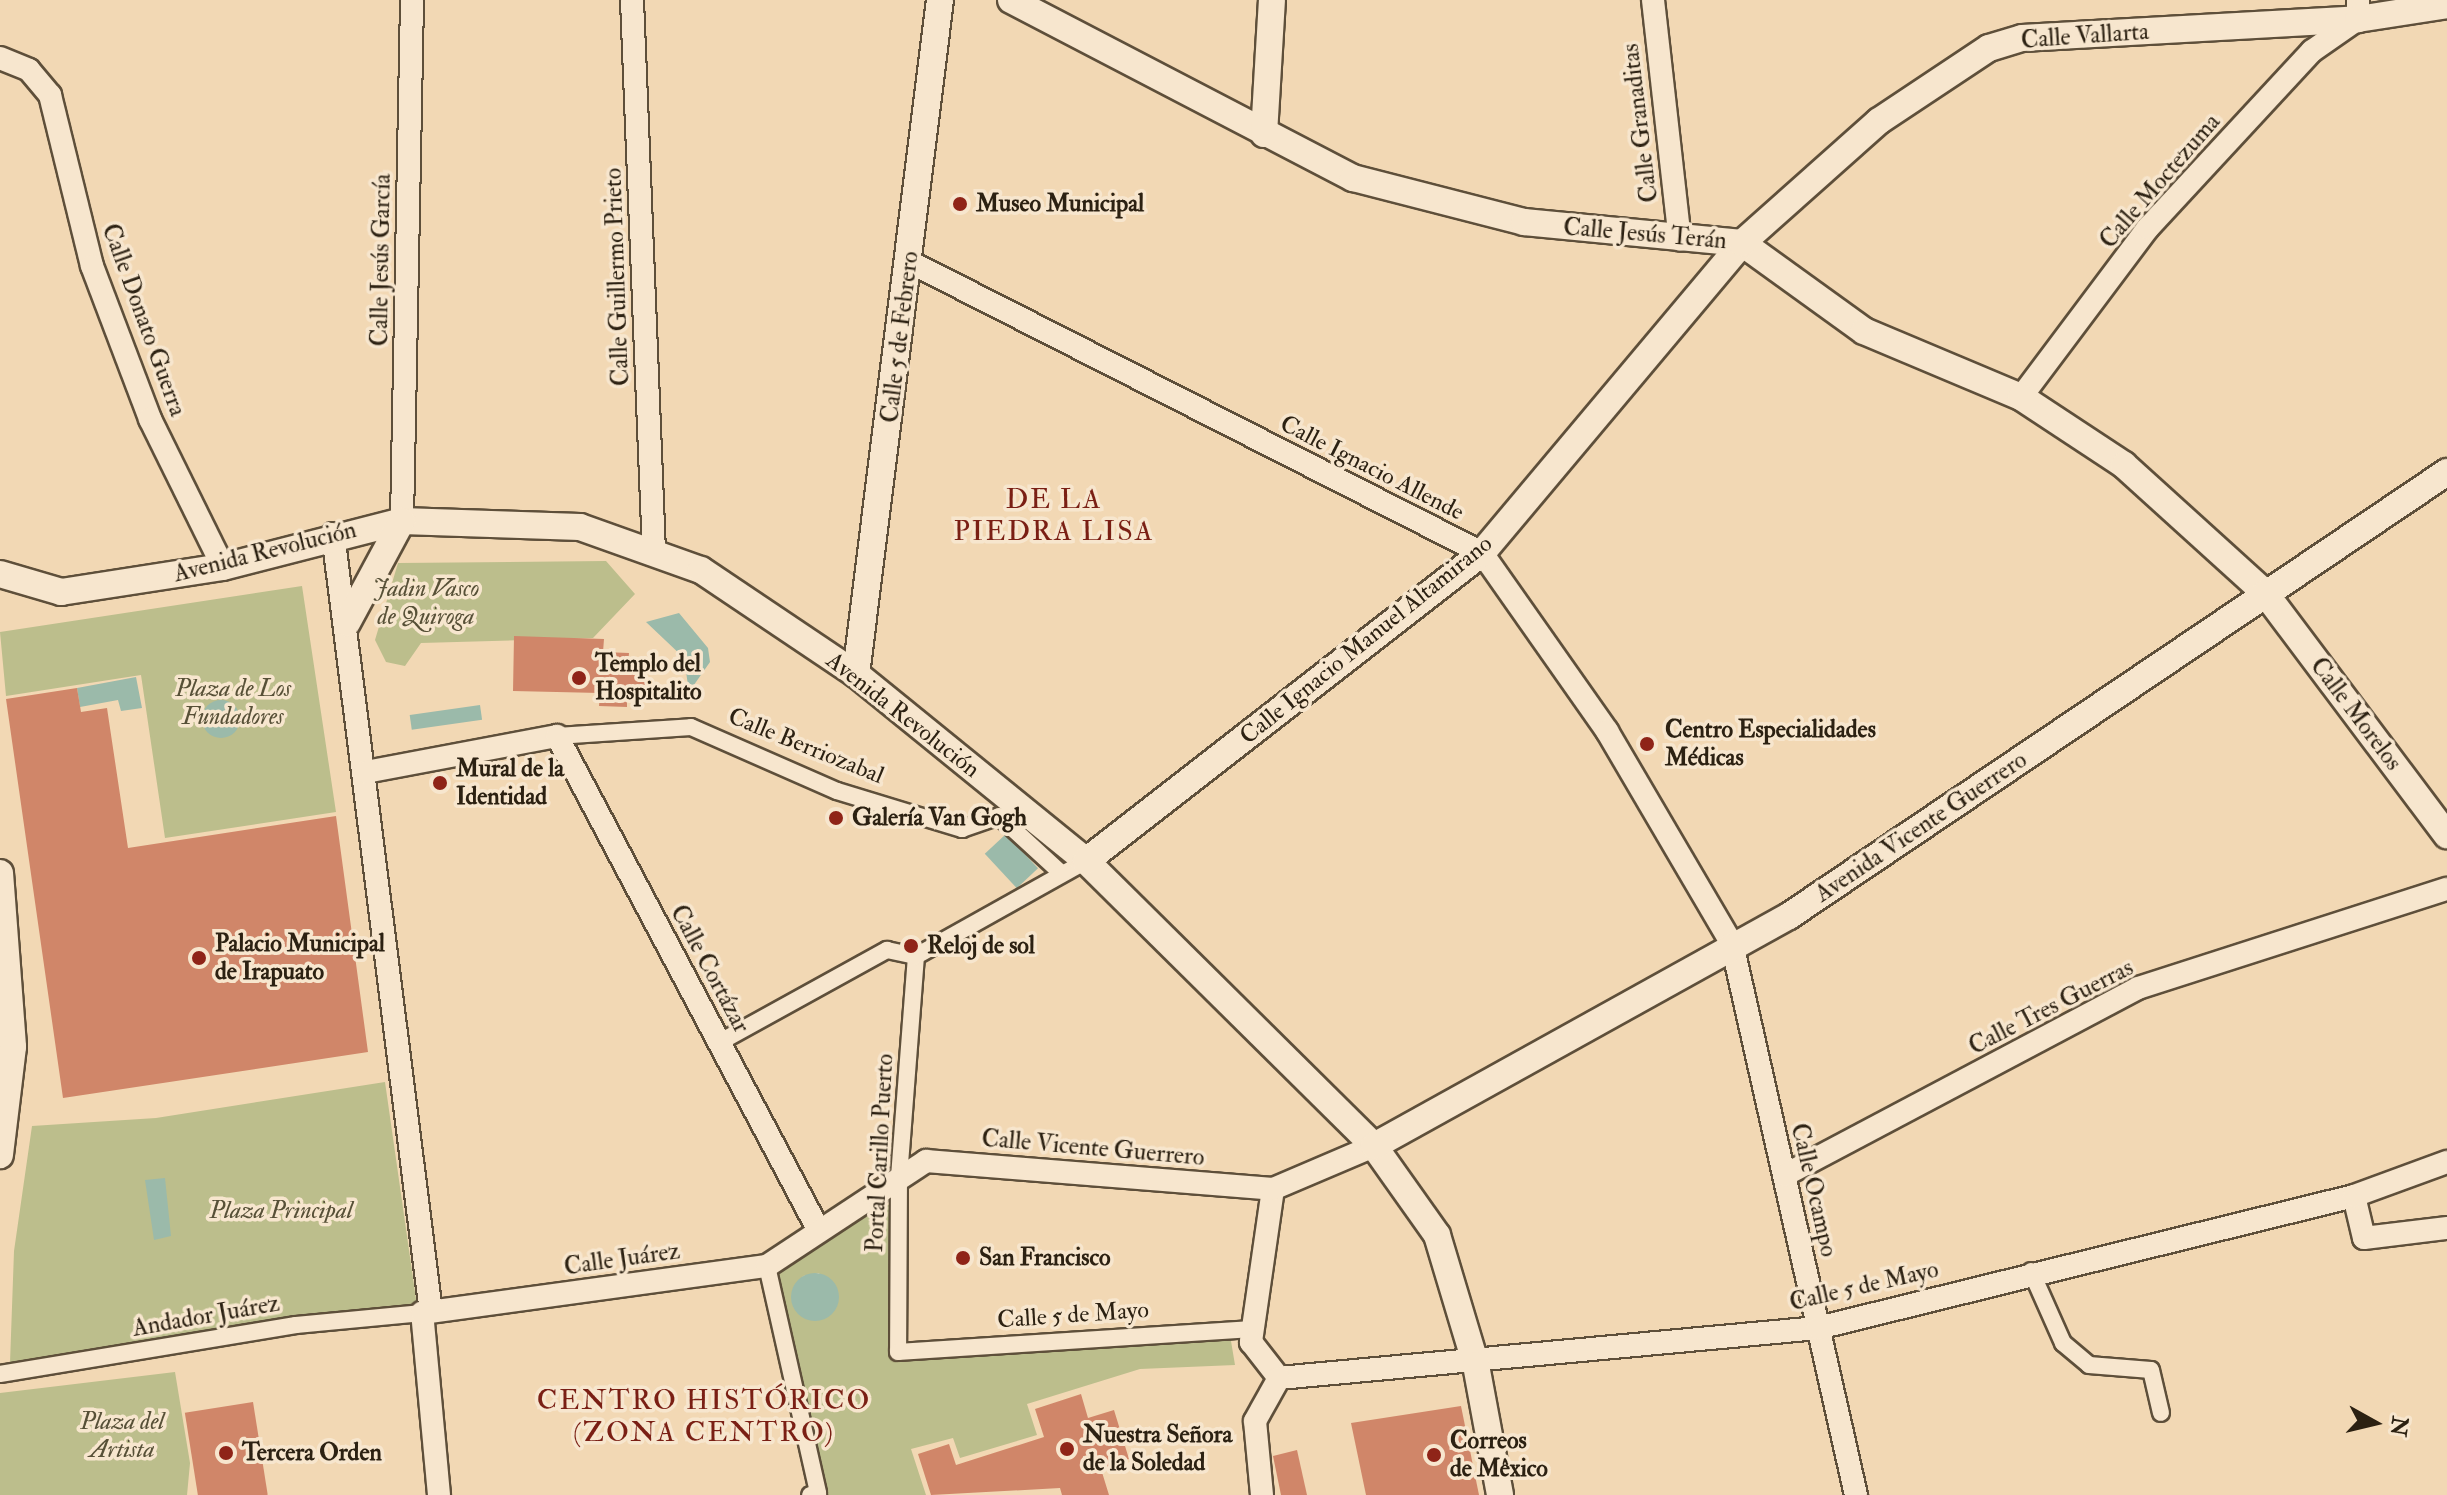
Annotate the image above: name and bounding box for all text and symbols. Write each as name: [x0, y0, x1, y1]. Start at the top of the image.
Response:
street label: Calle Vallarta: [2020, 17, 2150, 55]
street label: Calle Granaditas: [1616, 42, 1664, 204]
street label: Calle Moctezuma: [2094, 108, 2226, 254]
street label: Calle Guillermo Prieto: [599, 167, 635, 387]
street label: Calle Jesús García: [365, 173, 397, 347]
place label: Museo Municipal: [976, 190, 1144, 218]
marker: Museo Municipal: [951, 195, 969, 213]
street label: Calle Jesús Terán: [1562, 213, 1728, 255]
street label: Calle Donato Guerra: [96, 220, 192, 420]
street label: Calle 5 de Febrero: [875, 250, 925, 424]
street label: Calle Ignacio Allende: [1275, 409, 1469, 527]
district label: DE LA PIEDRA LISA: [953, 483, 1155, 549]
street label: Avenida Revolución: [171, 515, 359, 589]
street label: Calle Ignacio Manuel Altamirano: [1234, 529, 1498, 751]
park label: Jadin Vasco de Quiroga: [373, 575, 479, 631]
street label: Avenida Revolución: [820, 646, 986, 784]
place label: Templo del Hospitalito: [595, 650, 702, 706]
street label: Calle Morelos: [2304, 652, 2408, 776]
marker: Templo del Hospitalito: [570, 669, 588, 687]
park label: Plaza de Los Fundadores: [175, 675, 291, 731]
street label: Calle Berriozabal: [724, 702, 888, 790]
place label: Centro Especialidades Médicas: [1665, 716, 1876, 772]
marker: Centro Especialidades Médicas: [1636, 733, 1658, 755]
street label: Avenida Vicente Guerrero: [1810, 745, 2032, 909]
place label: Mural de la Identidad: [456, 755, 564, 811]
marker: Mural de la Identidad: [431, 774, 449, 792]
place label: Galería Van Gogh: [852, 804, 1027, 832]
marker: Galería Van Gogh: [827, 809, 845, 827]
street label: Calle Cortázar: [664, 900, 756, 1038]
place label: Palacio Municipal de Irapuato: [215, 930, 385, 986]
place label: Reloj de sol: [927, 932, 1035, 960]
marker: Reloj de sol: [902, 937, 920, 955]
marker: Palacio Municipal de Irapuato: [190, 949, 208, 967]
street label: Calle Tres Guerras: [1964, 953, 2138, 1061]
street label: Portal Carillo Puerto: [860, 1053, 900, 1253]
street label: Calle Ocampo: [1785, 1121, 1843, 1259]
street label: Calle Vicente Guerrero: [980, 1124, 1206, 1172]
park label: Plaza Principal: [209, 1197, 353, 1225]
street label: Calle Juárez: [562, 1237, 682, 1281]
place label: San Francisco: [979, 1244, 1111, 1272]
marker: San Francisco: [954, 1249, 972, 1267]
street label: Calle 5 de Mayo: [1787, 1255, 1941, 1317]
street label: Andador Juárez: [130, 1289, 282, 1343]
street label: Calle 5 de Mayo: [996, 1295, 1150, 1335]
north arrow: [2335, 1383, 2415, 1463]
district label: CENTRO HISTÓRICO (ZONA CENTRO): [537, 1384, 871, 1450]
park label: Plaza del Artista: [80, 1408, 164, 1464]
text: N: [2384, 1415, 2414, 1438]
place label: Nuestra Señora de la Soledad: [1083, 1421, 1232, 1477]
place label: Correos de Mêxico: [1450, 1427, 1548, 1483]
place label: Tercera Orden: [242, 1439, 382, 1467]
marker: Nuestra Señora de la Soledad: [1058, 1440, 1076, 1458]
marker: Tercera Orden: [217, 1444, 235, 1462]
marker: Correos de Mêxico: [1425, 1446, 1443, 1464]

